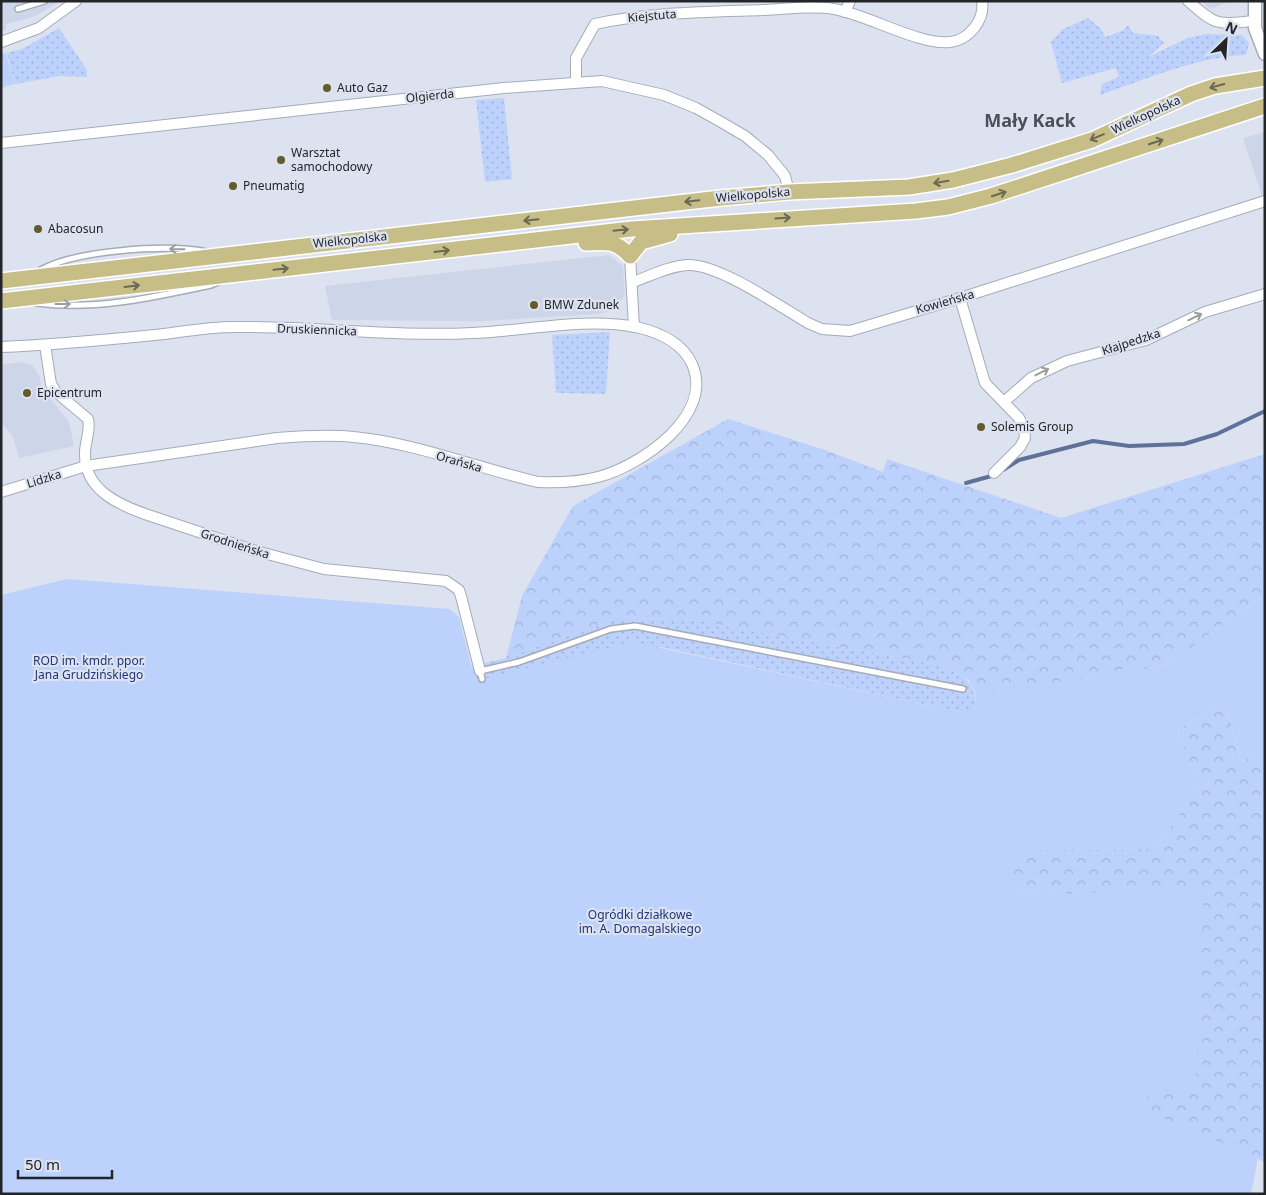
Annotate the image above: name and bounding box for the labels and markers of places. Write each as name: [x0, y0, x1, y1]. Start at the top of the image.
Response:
place label: Auto Gaz: [337, 79, 388, 96]
marker: Auto Gaz: [321, 82, 333, 94]
place label: Warsztat samochodowy: [291, 144, 373, 175]
marker: Warsztat samochodowy: [275, 154, 287, 166]
place label: Pneumatig: [243, 177, 305, 194]
marker: Pneumatig: [227, 180, 239, 192]
place label: Abacosun: [48, 220, 103, 237]
marker: Abacosun: [32, 223, 44, 235]
place label: BMW Zdunek: [544, 296, 620, 313]
marker: BMW Zdunek: [528, 299, 540, 311]
place label: Epicentrum: [37, 384, 102, 401]
marker: Epicentrum: [21, 387, 33, 399]
place label: Solemis Group: [991, 418, 1073, 435]
marker: Solemis Group: [975, 421, 987, 433]

